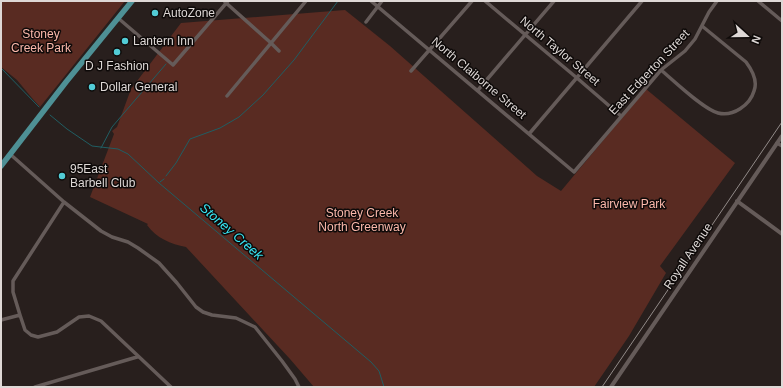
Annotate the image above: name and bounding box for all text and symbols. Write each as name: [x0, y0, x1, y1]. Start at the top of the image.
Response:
place label: AutoZone: [163, 6, 215, 20]
marker: AutoZone: [150, 8, 160, 18]
street label: North Taylor Street: [517, 14, 603, 89]
north arrow: [727, 16, 767, 56]
street label: East Edgerton Street: [606, 26, 693, 118]
park label: Stoney Creek Park: [11, 27, 72, 55]
place label: Lantern Inn: [133, 34, 194, 48]
street label: North Claiborne Street: [429, 34, 530, 122]
text: N: [749, 34, 763, 45]
marker: Lantern Inn: [120, 36, 130, 46]
marker: D J Fashion: [112, 47, 122, 57]
place label: D J Fashion: [85, 59, 149, 73]
place label: Dollar General: [100, 80, 177, 94]
marker: Dollar General: [87, 82, 97, 92]
place label: 95East Barbell Club: [70, 162, 136, 190]
marker: 95East Barbell Club: [57, 171, 67, 181]
park label: Fairview Park: [593, 197, 666, 211]
water label: Stoney Creek: [197, 200, 267, 264]
park label: Stoney Creek North Greenway: [318, 206, 406, 234]
street label: Royall Avenue: [661, 220, 715, 292]

